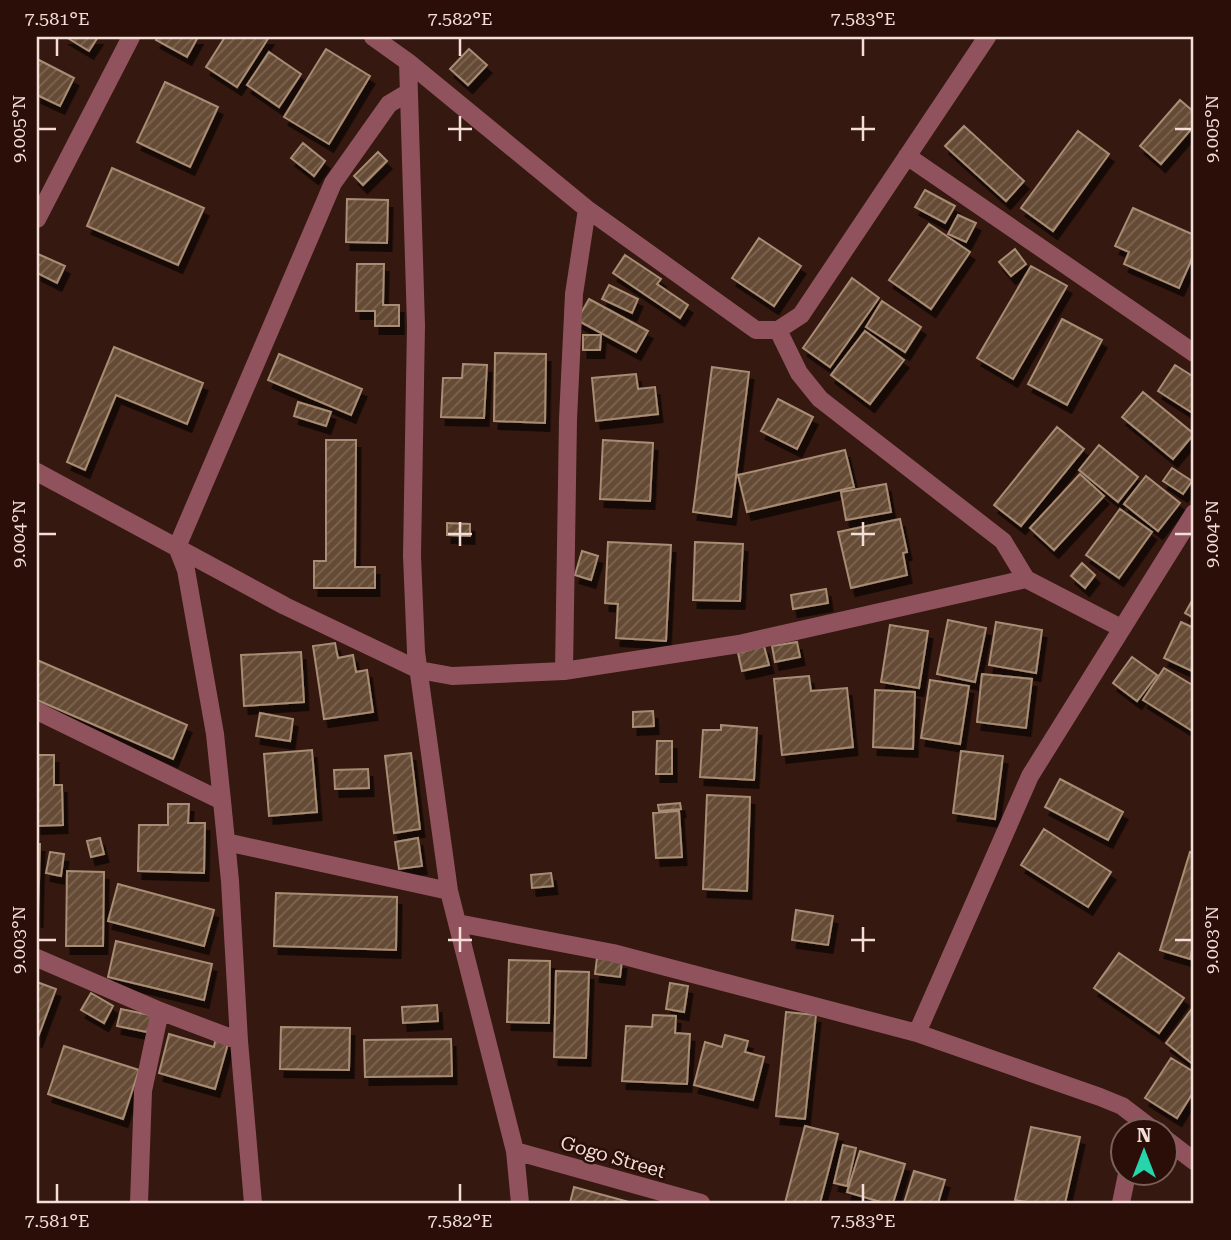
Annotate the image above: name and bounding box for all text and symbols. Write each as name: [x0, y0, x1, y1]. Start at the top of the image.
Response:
text: 7.581°E: [24, 8, 90, 29]
text: 7.582°E: [427, 8, 493, 29]
text: 7.583°E: [830, 8, 896, 29]
text: 9.005°N: [8, 95, 29, 163]
text: 9.005°N: [1201, 95, 1222, 163]
text: 9.004°N: [8, 500, 29, 568]
text: 9.004°N: [1201, 500, 1222, 568]
text: 9.003°N: [8, 906, 29, 974]
text: 9.003°N: [1201, 906, 1222, 974]
north arrow: [1108, 1118, 1178, 1188]
text: N: [1137, 1124, 1152, 1147]
street label: Gogo Street: [558, 1131, 668, 1183]
text: 7.581°E: [24, 1210, 90, 1231]
text: 7.582°E: [427, 1210, 493, 1231]
text: 7.583°E: [830, 1210, 896, 1231]

